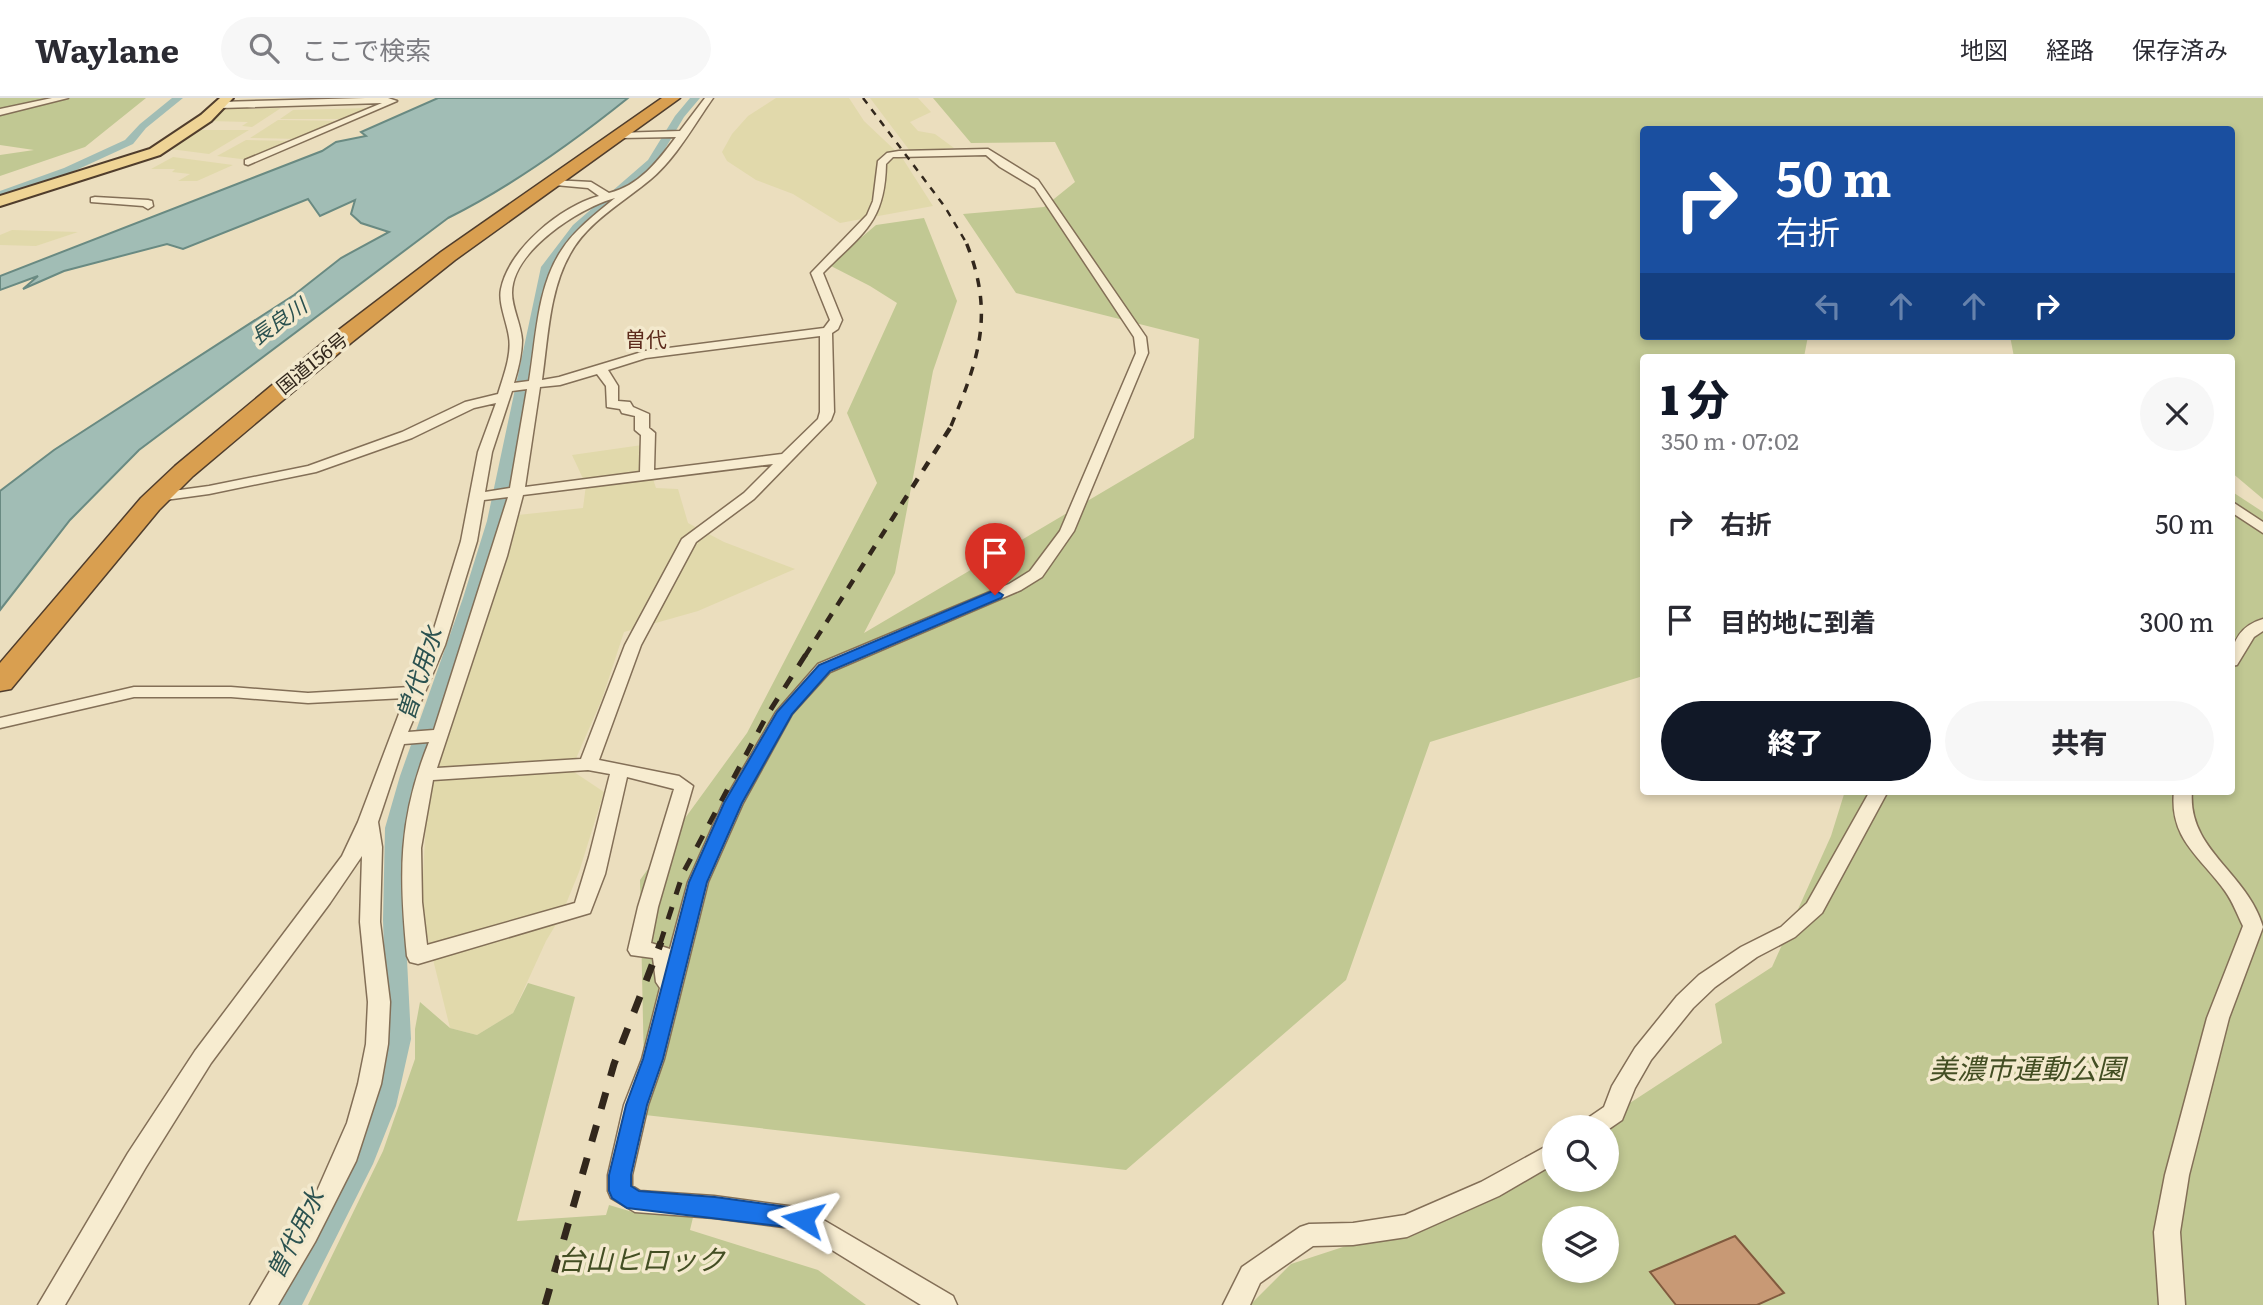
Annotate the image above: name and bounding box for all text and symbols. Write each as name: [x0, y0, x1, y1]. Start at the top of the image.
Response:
search box: [221, 17, 711, 80]
text: Waylane: [35, 24, 179, 73]
icon: search: [245, 29, 283, 67]
text: ここで検索: [301, 29, 431, 68]
text: 地図: [1960, 31, 2008, 66]
text: 経路: [2046, 31, 2094, 66]
text: 保存済み: [2132, 31, 2228, 66]
text: 50 m: [1776, 139, 1892, 212]
icon: right: [1661, 154, 1752, 245]
text: 右折: [1776, 206, 1840, 254]
icon: left: [1809, 287, 1847, 325]
icon: ahead: [1882, 287, 1920, 325]
icon: ahead: [1955, 287, 1993, 325]
icon: right: [2028, 287, 2066, 325]
water label: 長良川: [243, 288, 314, 351]
district label: 曽代: [625, 322, 667, 353]
street label: 国道156号: [270, 325, 353, 400]
text: 1 分: [1661, 366, 1729, 428]
button: close: [2140, 377, 2214, 451]
text: 350 m · 07:02: [1661, 423, 1799, 457]
icon: right: [1661, 503, 1699, 541]
text: 右折: [1720, 503, 1772, 542]
text: 50 m: [2155, 503, 2214, 542]
pin: [965, 523, 1025, 595]
icon: arrive: [976, 534, 1014, 572]
icon: arrive: [1661, 601, 1699, 639]
text: 目的地に到着: [1720, 601, 1876, 640]
text: 300 m: [2139, 601, 2214, 640]
water label: 曽代用水: [386, 619, 450, 724]
button: 終了: [1661, 701, 1931, 781]
button: 共有: [1945, 701, 2214, 781]
park label: 美濃市運動公園: [1929, 1046, 2129, 1088]
map controls: [1542, 1115, 1619, 1283]
button: search: [1542, 1115, 1619, 1192]
water label: 曽代用水: [256, 1179, 333, 1284]
position arrow: [766, 1182, 840, 1256]
button: layers: [1542, 1206, 1619, 1283]
park label: 台山ヒロック: [557, 1237, 726, 1279]

